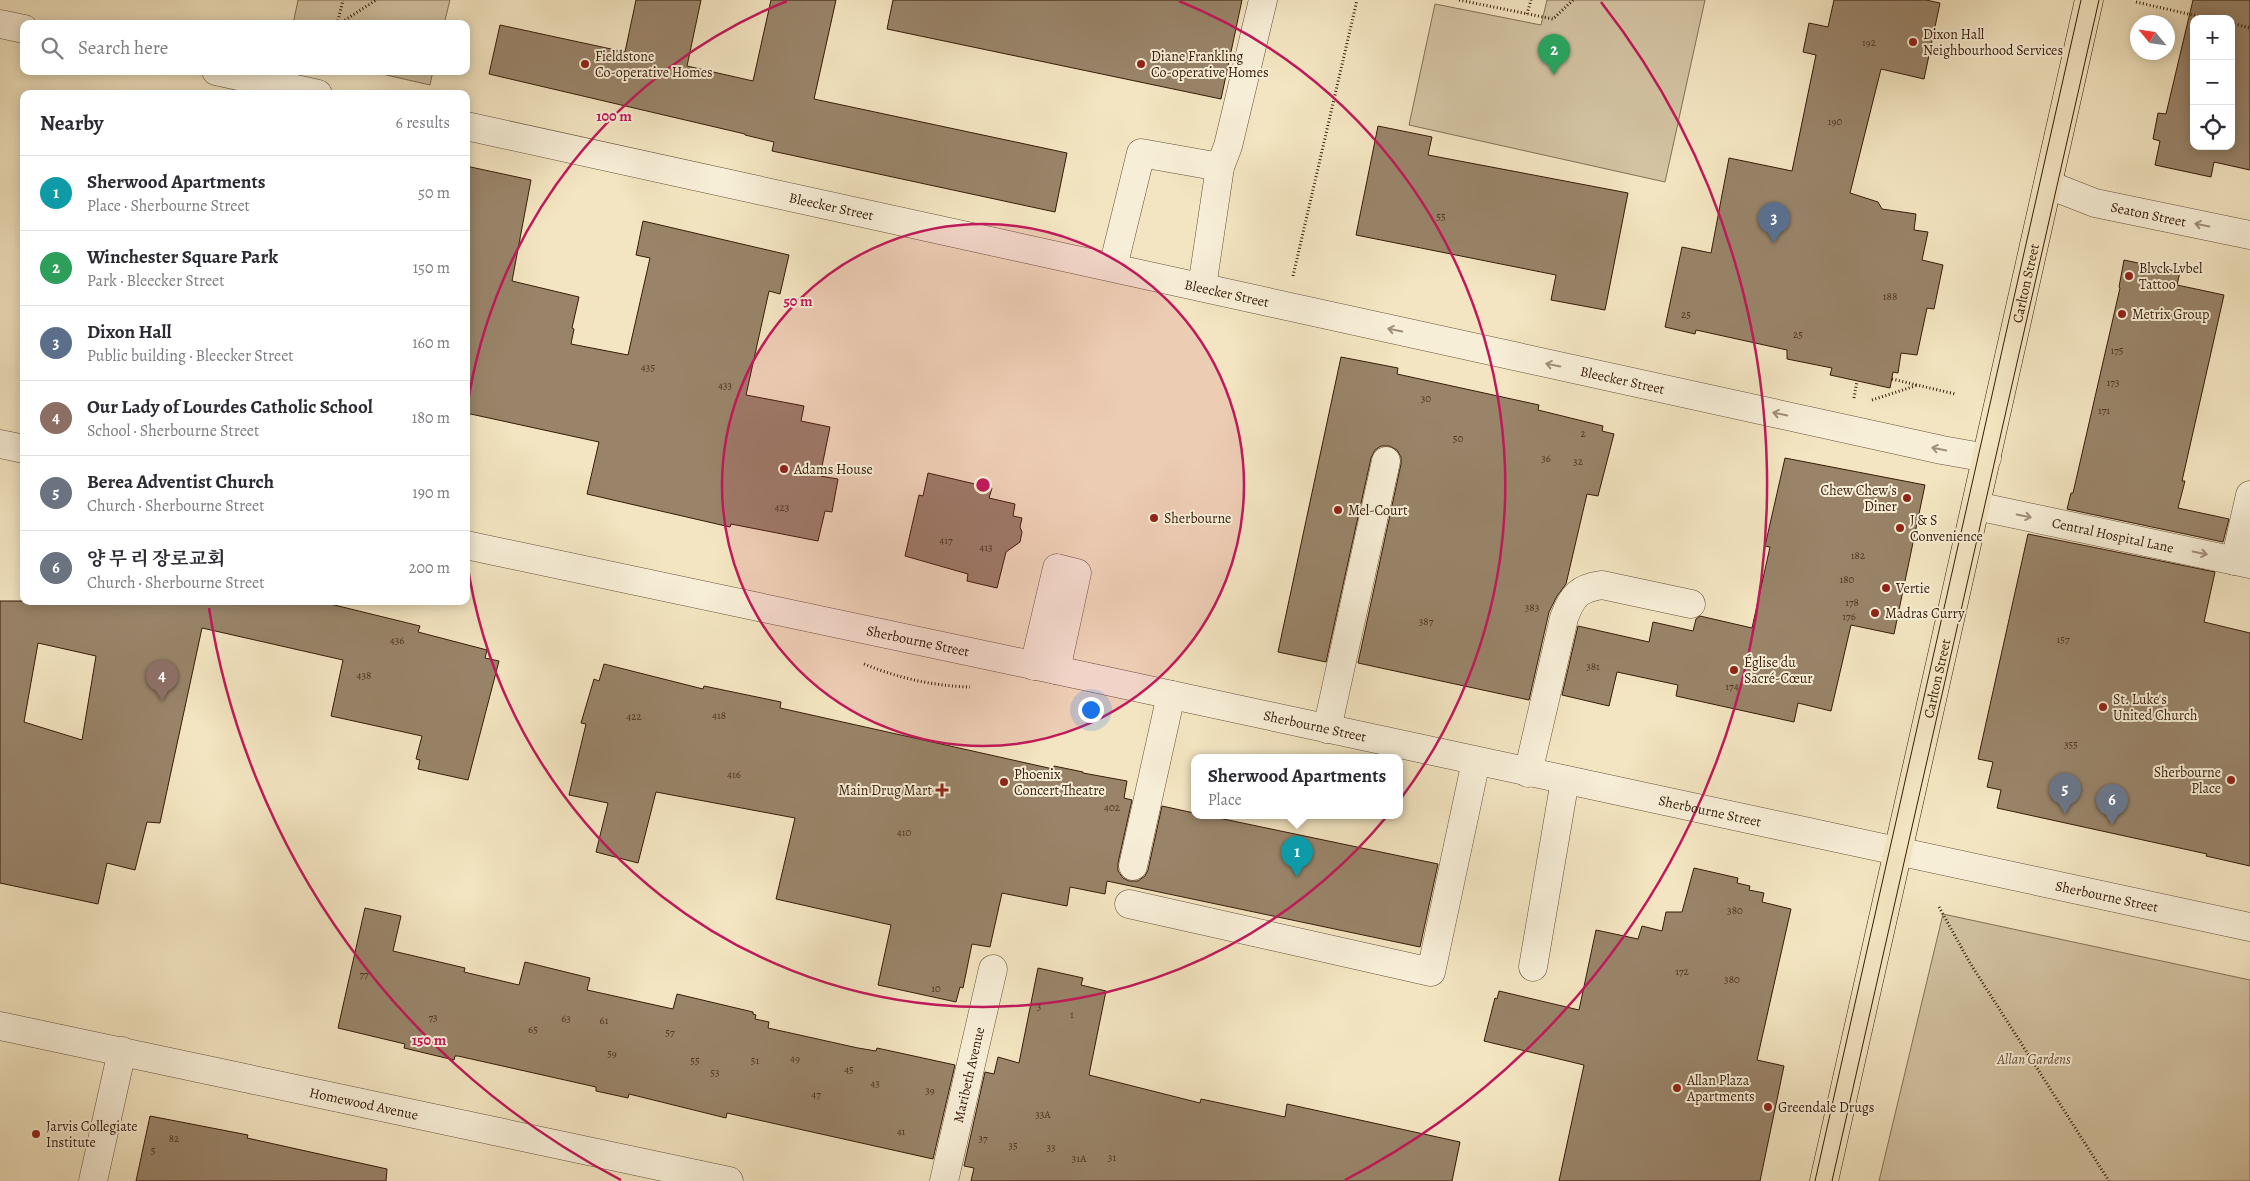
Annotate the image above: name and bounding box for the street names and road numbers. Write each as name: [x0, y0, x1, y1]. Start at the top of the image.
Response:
street label: Bleecker Street: [787, 188, 876, 225]
street label: Seaton Street: [2109, 197, 2188, 231]
street label: Carlton Street: [2007, 242, 2044, 325]
street label: Bleecker Street: [1183, 275, 1271, 312]
street label: Bleecker Street: [1578, 361, 1667, 398]
street label: Central Hospital Lane: [2050, 513, 2176, 557]
street label: Sherbourne Street: [865, 621, 972, 661]
street label: Carlton Street: [1919, 637, 1955, 720]
street label: Sherbourne Street: [1262, 705, 1369, 746]
street label: Sherbourne Street: [1657, 790, 1763, 831]
street label: Sherbourne Street: [2054, 876, 2160, 917]
street label: Maribeth Avenue: [948, 1025, 989, 1124]
street label: Homewood Avenue: [308, 1083, 420, 1124]

